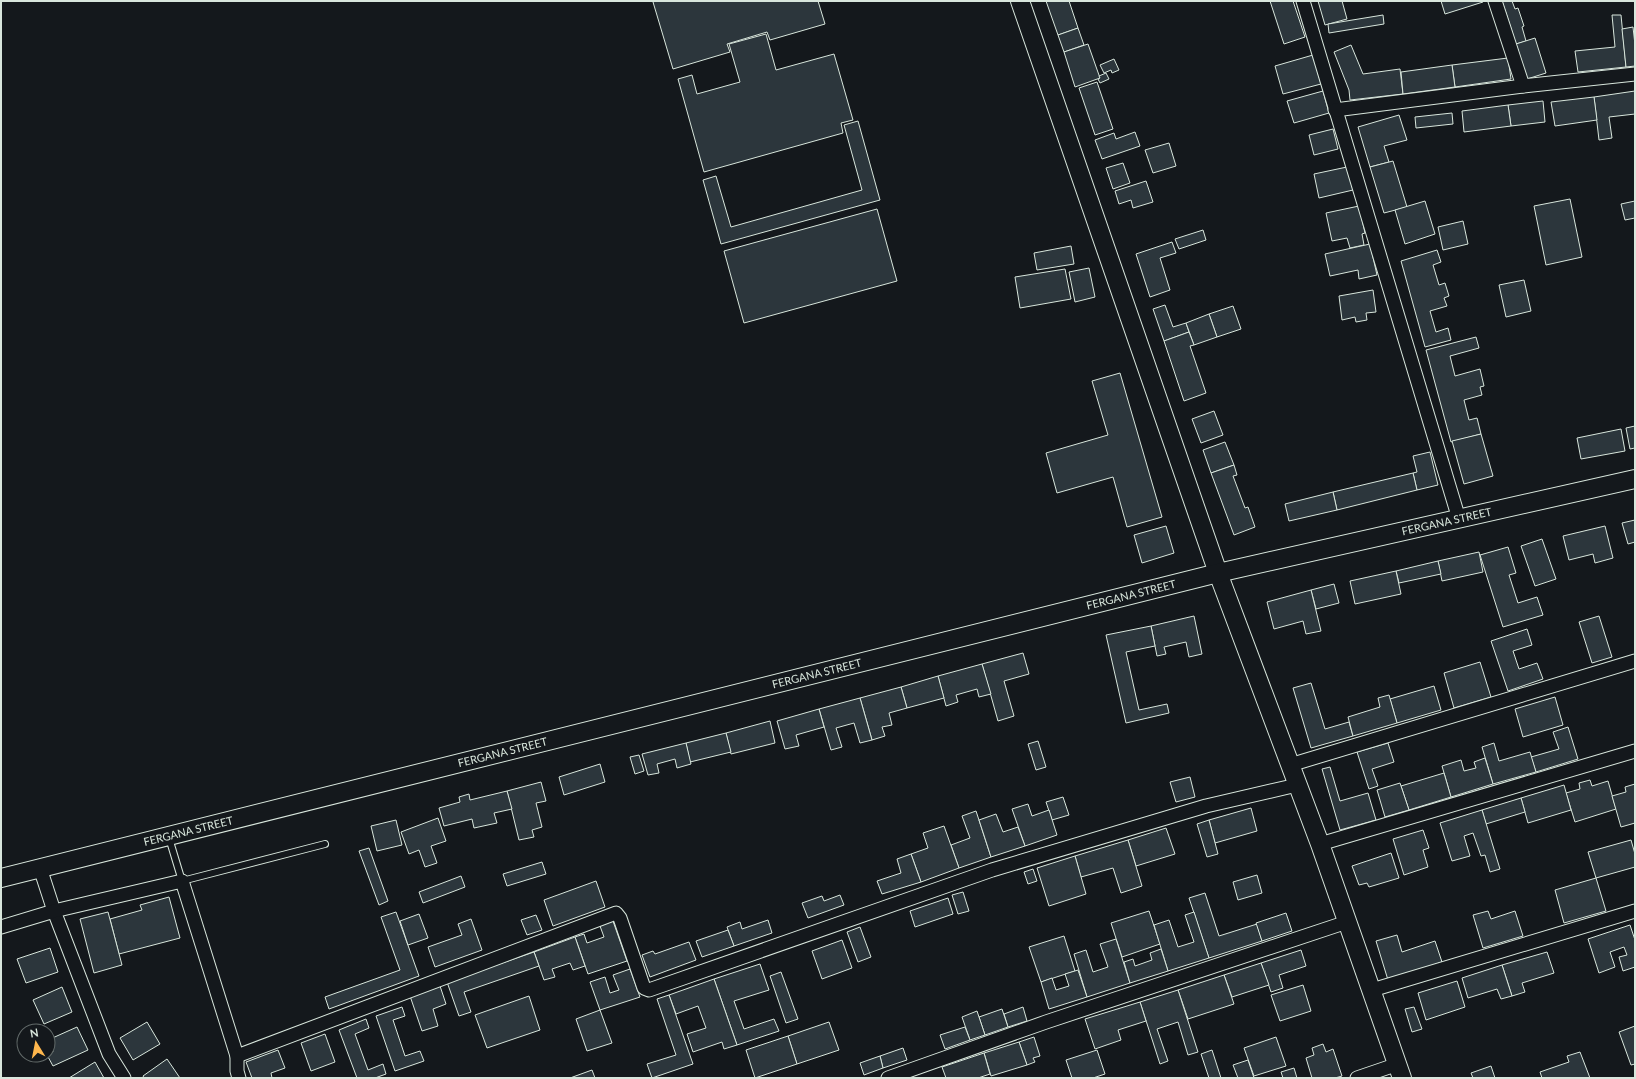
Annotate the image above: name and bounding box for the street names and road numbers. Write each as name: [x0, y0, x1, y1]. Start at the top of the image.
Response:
street label: FERGANA STREET: [1400, 504, 1493, 537]
street label: FERGANA STREET: [1085, 577, 1178, 612]
street label: FERGANA STREET: [771, 655, 863, 691]
street label: FERGANA STREET: [456, 734, 549, 769]
street label: FERGANA STREET: [142, 813, 235, 848]

